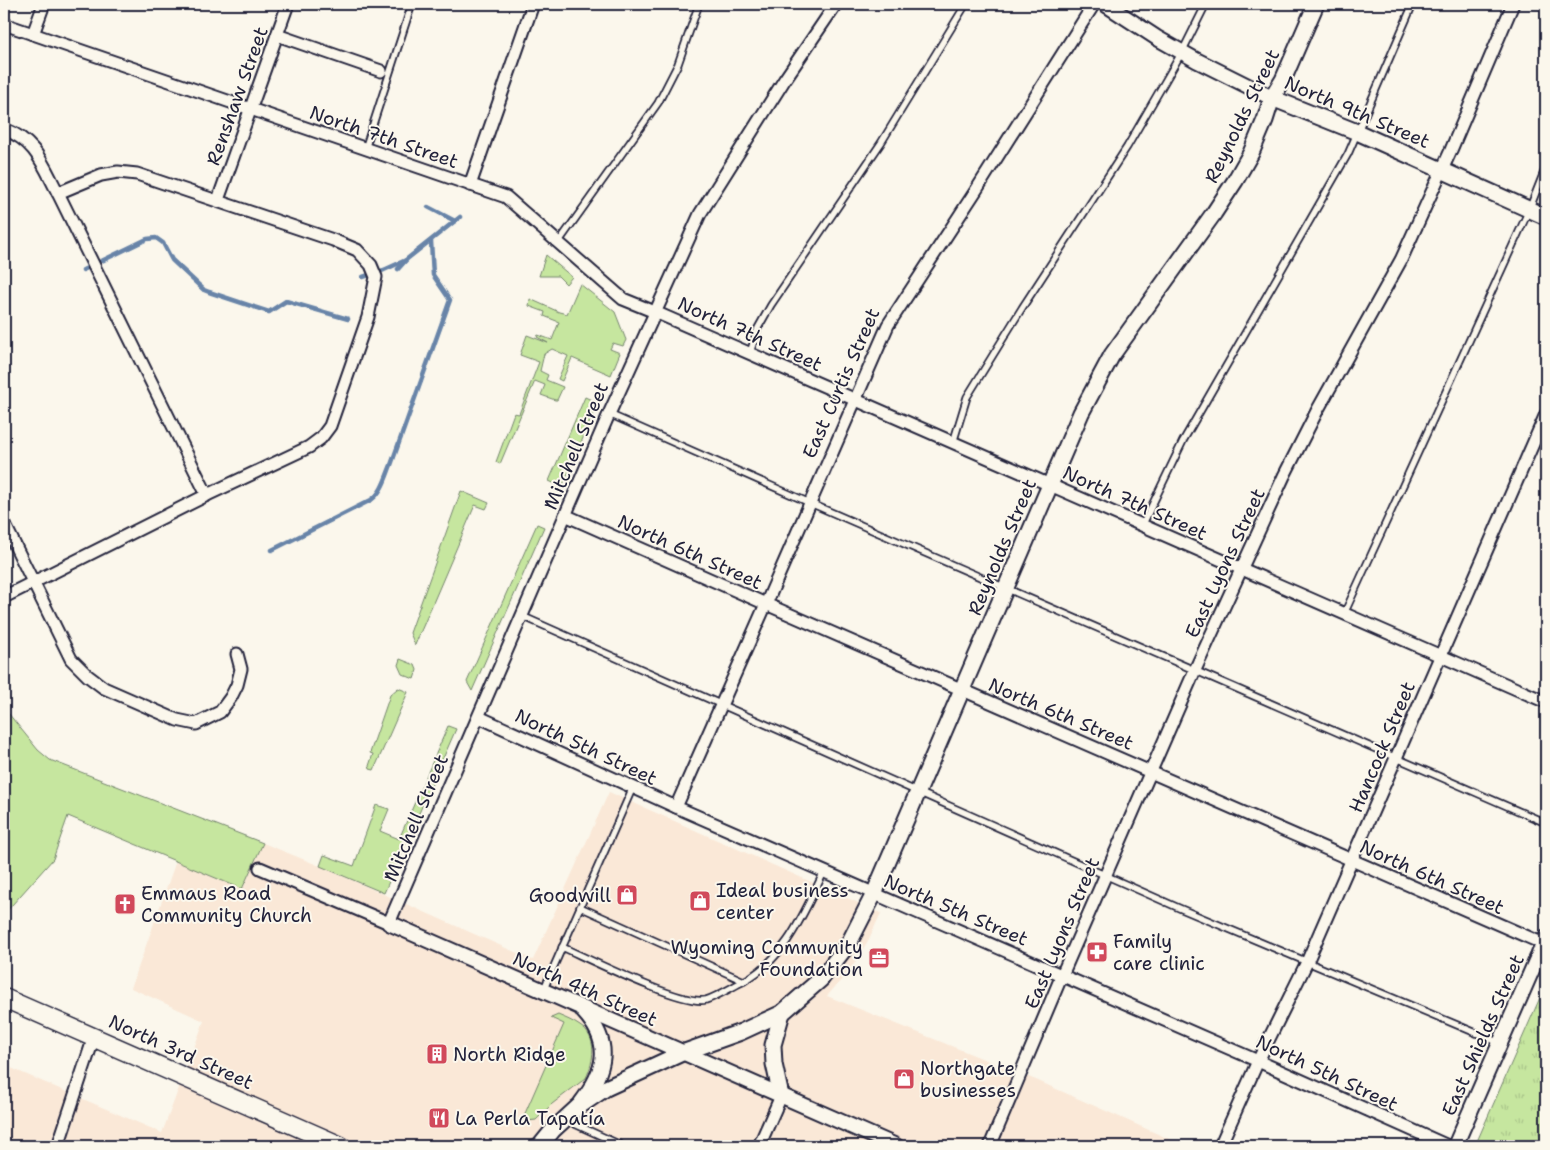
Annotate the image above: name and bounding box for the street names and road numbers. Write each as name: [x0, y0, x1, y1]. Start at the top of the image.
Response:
street label: Renshaw Street: [200, 23, 274, 169]
street label: Reynolds Street: [1199, 45, 1285, 187]
street label: North 9th Street: [1281, 70, 1433, 154]
street label: North 7th Street: [306, 100, 462, 174]
street label: North 7th Street: [674, 291, 826, 377]
street label: East Curtis Street: [797, 304, 885, 462]
street label: Mitchell Street: [538, 378, 614, 514]
street label: North 7th Street: [1059, 460, 1211, 546]
street label: Reynolds Street: [962, 475, 1042, 619]
street label: East Lyons Street: [1179, 484, 1271, 642]
street label: North 6th Street: [614, 509, 766, 595]
street label: North 6th Street: [985, 672, 1137, 756]
street label: Hancock Street: [1343, 678, 1421, 816]
street label: North 5th Street: [511, 703, 661, 791]
street label: Mitchell Street: [378, 750, 454, 886]
street label: North 6th Street: [1356, 834, 1508, 920]
street label: East Lyons Street: [1019, 853, 1105, 1013]
street label: North 5th Street: [880, 868, 1032, 952]
street label: North 4th Street: [509, 946, 661, 1032]
street label: East Shields Street: [1436, 950, 1530, 1120]
street label: North 3rd Street: [105, 1009, 257, 1095]
street label: North 5th Street: [1252, 1029, 1402, 1117]

